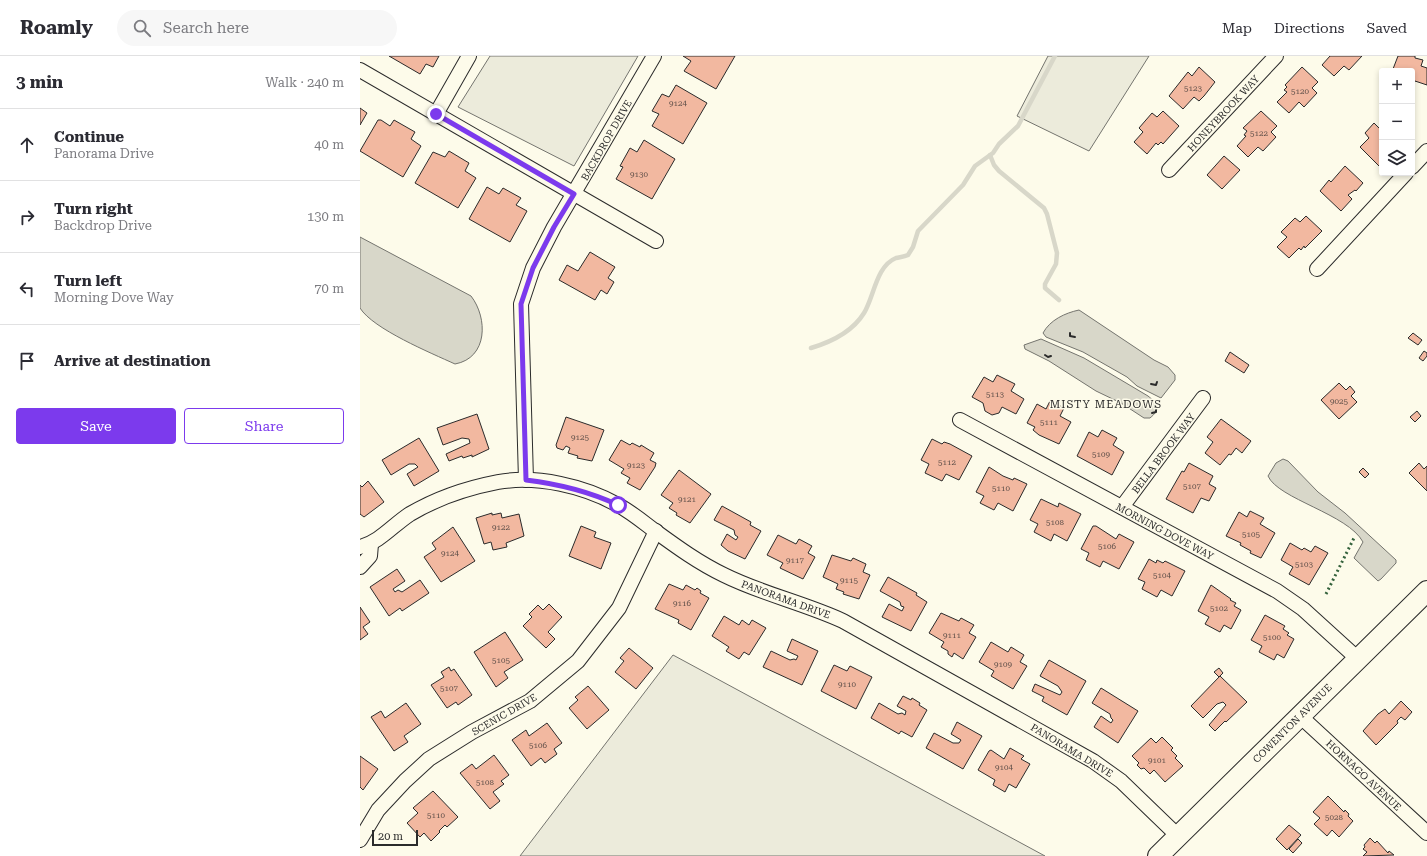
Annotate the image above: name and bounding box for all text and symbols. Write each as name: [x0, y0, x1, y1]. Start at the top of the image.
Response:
search box: [117, 10, 397, 46]
text: Roamly: [20, 16, 93, 39]
icon: search: [131, 17, 153, 39]
text: Search here: [163, 19, 249, 37]
text: Map: [1222, 20, 1252, 36]
text: Directions: [1274, 20, 1344, 36]
text: Saved: [1366, 20, 1407, 36]
map controls: [1379, 68, 1415, 176]
button: +: [1379, 68, 1415, 104]
text: 3 min: [16, 72, 63, 92]
street label: HONEYBROOK WAY: [1185, 73, 1262, 154]
text: Walk · 240 m: [265, 75, 344, 90]
house number: 5123: [1184, 84, 1202, 93]
house number: 5120: [1291, 87, 1309, 96]
street label: BACKDROP DRIVE: [579, 98, 634, 183]
house number: 9124: [669, 99, 687, 108]
button: −: [1379, 104, 1415, 140]
route end: [427, 105, 445, 123]
text: Continue: [54, 128, 124, 146]
house number: 5122: [1250, 129, 1268, 138]
icon: ahead: [16, 134, 38, 156]
text: 40 m: [314, 137, 344, 152]
button: layers: [1379, 140, 1415, 176]
text: Panorama Drive: [54, 146, 154, 161]
house number: 9130: [630, 170, 648, 179]
text: Turn right: [54, 200, 133, 218]
icon: right: [16, 206, 38, 228]
text: 130 m: [307, 209, 344, 224]
text: Backdrop Drive: [54, 218, 152, 233]
text: Turn left: [54, 272, 122, 290]
icon: left: [16, 278, 38, 300]
text: 70 m: [314, 281, 344, 296]
text: Morning Dove Way: [54, 290, 174, 305]
icon: arrive: [16, 350, 38, 372]
text: Arrive at destination: [54, 352, 210, 370]
house number: 5113: [986, 390, 1004, 399]
house number: 9025: [1330, 397, 1348, 406]
district label: MISTY MEADOWS: [1050, 398, 1162, 411]
button: Save: [16, 408, 176, 444]
button: Share: [184, 408, 344, 444]
street label: BELLA BROOK WAY: [1130, 411, 1197, 496]
house number: 5111: [1040, 418, 1058, 427]
house number: 9125: [571, 433, 589, 442]
house number: 5109: [1092, 450, 1110, 459]
house number: 5112: [938, 458, 956, 467]
house number: 9123: [627, 461, 645, 470]
house number: 5107: [1183, 482, 1201, 491]
house number: 5110: [992, 484, 1010, 493]
house number: 9121: [678, 495, 696, 504]
route start: [609, 496, 627, 514]
street label: MORNING DOVE WAY: [1114, 501, 1216, 562]
house number: 5108: [1046, 518, 1064, 527]
house number: 9122: [492, 523, 510, 532]
house number: 5105: [1242, 530, 1260, 539]
house number: 5106: [1098, 542, 1116, 551]
house number: 9124: [441, 549, 459, 558]
house number: 9117: [786, 556, 804, 565]
house number: 5103: [1295, 560, 1313, 569]
house number: 5104: [1153, 571, 1171, 580]
house number: 9115: [840, 576, 858, 585]
street label: PANORAMA DRIVE: [740, 578, 832, 621]
house number: 9116: [673, 599, 691, 608]
house number: 5102: [1210, 604, 1228, 613]
house number: 9111: [943, 631, 961, 640]
house number: 5100: [1263, 633, 1281, 642]
house number: 5105: [492, 656, 510, 665]
house number: 9109: [994, 660, 1012, 669]
house number: 9110: [838, 680, 856, 689]
street label: COWENTON AVENUE: [1251, 682, 1334, 765]
house number: 5107: [440, 684, 458, 693]
street label: SCENIC DRIVE: [470, 691, 539, 737]
street label: PANORAMA DRIVE: [1029, 722, 1115, 779]
street label: HORNAGO AVENUE: [1324, 738, 1403, 813]
house number: 5106: [529, 741, 547, 750]
house number: 9101: [1148, 756, 1166, 765]
house number: 9104: [995, 763, 1013, 772]
house number: 5108: [476, 778, 494, 787]
house number: 5110: [427, 811, 445, 820]
house number: 5028: [1325, 813, 1343, 822]
scale bar: [372, 828, 418, 847]
text: 20 m: [378, 830, 403, 843]

